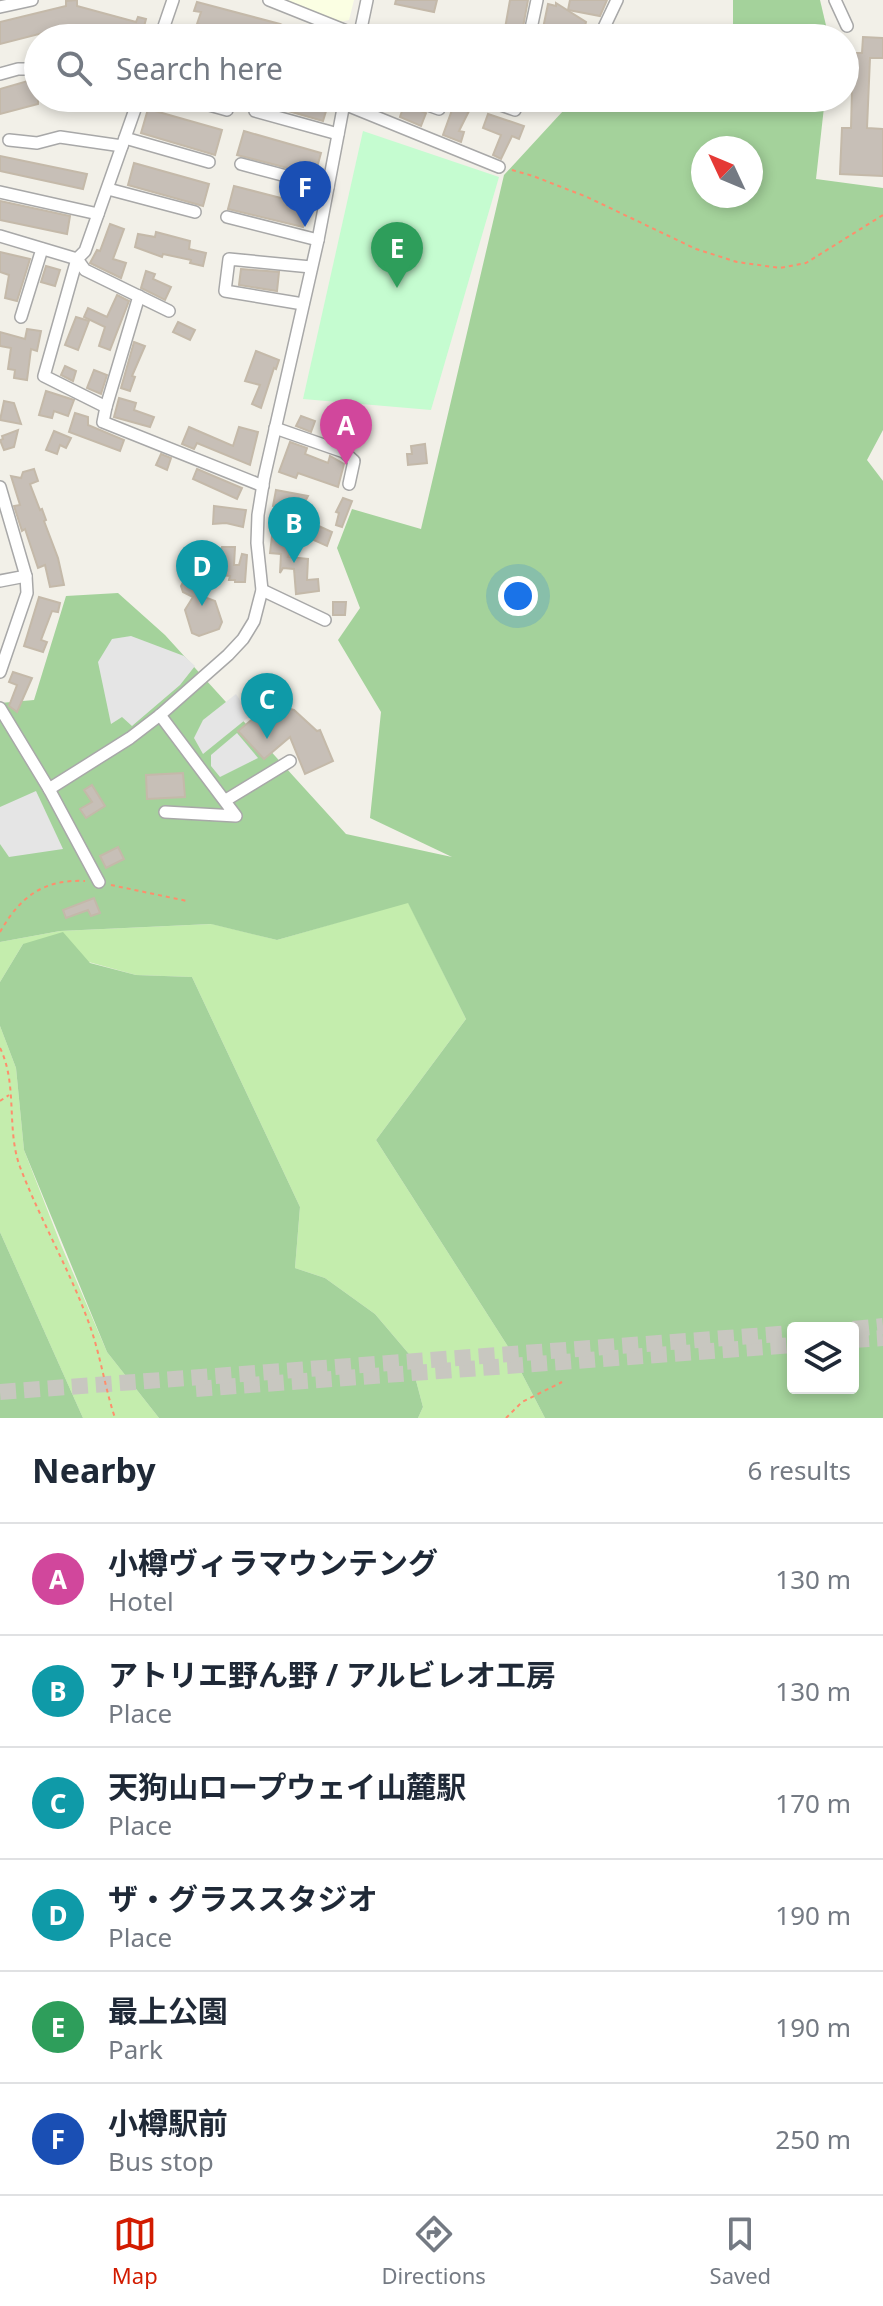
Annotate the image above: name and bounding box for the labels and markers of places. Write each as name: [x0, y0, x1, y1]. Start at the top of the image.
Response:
pin: F: [279, 161, 331, 227]
pin: E: [371, 222, 423, 288]
pin: A: [320, 399, 372, 465]
pin: B: [268, 497, 320, 563]
pin: D: [176, 540, 228, 606]
pin: C: [241, 673, 293, 739]

